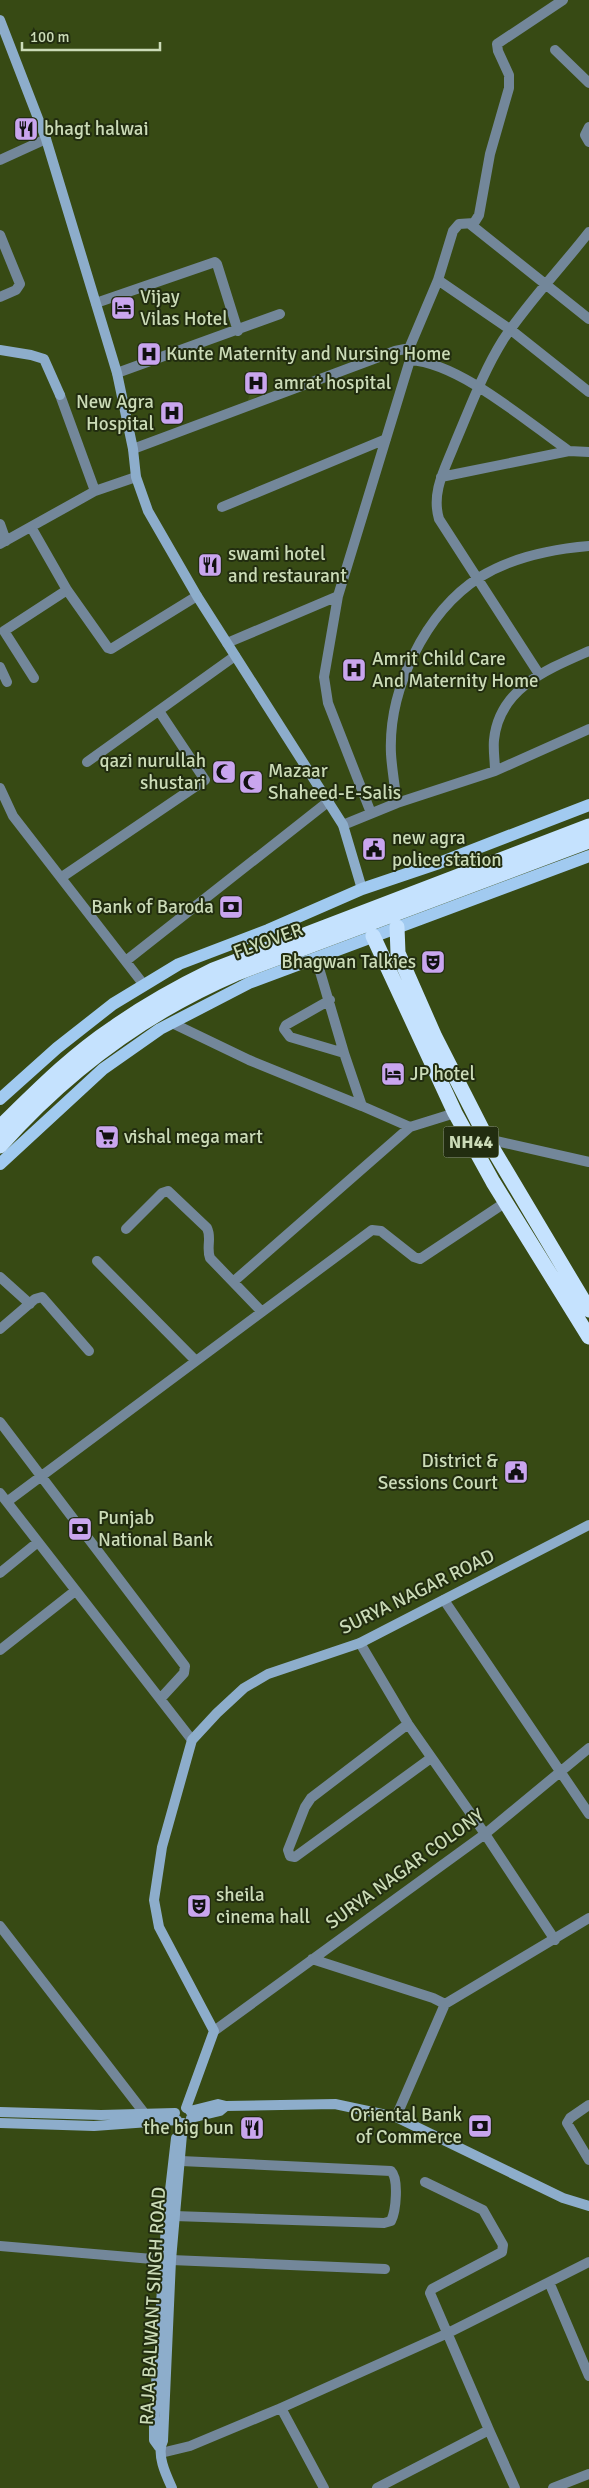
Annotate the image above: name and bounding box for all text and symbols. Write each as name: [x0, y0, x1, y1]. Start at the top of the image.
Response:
scale bar: [22, 20, 160, 52]
text: 100 m: [30, 28, 70, 46]
restaurant icon: bhagt halwai: [13, 116, 39, 142]
place label: bhagt halwai: [44, 117, 149, 141]
place label: Vijay Vilas Hotel: [140, 285, 228, 331]
hotel icon: Vijay Vilas Hotel: [110, 295, 136, 321]
hospital icon: Kunte Maternity and Nursing Home: [136, 341, 162, 367]
place label: Kunte Maternity and Nursing Home: [166, 342, 451, 366]
hospital icon: amrat hospital: [243, 370, 269, 396]
place label: amrat hospital: [274, 371, 391, 395]
place label: New Agra Hospital: [76, 390, 154, 436]
hospital icon: New Agra Hospital: [159, 400, 185, 426]
place label: swami hotel and restaurant: [228, 542, 347, 588]
restaurant icon: swami hotel and restaurant: [197, 552, 223, 578]
place label: Amrit Child Care And Maternity Home: [372, 647, 539, 693]
hospital icon: Amrit Child Care And Maternity Home: [341, 657, 367, 683]
place label: qazi nurullah shustari: [99, 749, 206, 795]
mosque icon: qazi nurullah shustari: [211, 759, 237, 785]
place label: Mazaar Shaheed-E-Salis: [268, 759, 401, 805]
mosque icon: Mazaar Shaheed-E-Salis: [238, 769, 264, 795]
place label: new agra police station: [392, 826, 502, 872]
public building icon: new agra police station: [361, 836, 387, 862]
bank icon: Bank of Baroda: [218, 894, 244, 920]
place label: Bank of Baroda: [91, 895, 214, 919]
street label: FLYOVER: [230, 917, 306, 965]
theatre icon: Bhagwan Talkies: [420, 949, 446, 975]
place label: Bhagwan Talkies: [281, 950, 416, 974]
hotel icon: JP hotel: [380, 1061, 406, 1087]
place label: JP hotel: [410, 1062, 475, 1086]
supermarket icon: vishal mega mart: [94, 1124, 120, 1150]
place label: vishal mega mart: [124, 1125, 263, 1149]
road number: NH44: [444, 1126, 498, 1158]
place label: District & Sessions Court: [378, 1449, 498, 1495]
public building icon: District & Sessions Court: [503, 1459, 529, 1485]
place label: Punjab National Bank: [98, 1506, 213, 1552]
bank icon: Punjab National Bank: [67, 1516, 93, 1542]
street label: SURYA NAGAR ROAD: [336, 1544, 498, 1640]
street label: SURYA NAGAR COLONY: [321, 1803, 489, 1935]
place label: sheila cinema hall: [216, 1883, 310, 1929]
theatre icon: sheila cinema hall: [186, 1893, 212, 1919]
place label: Oriental Bank of Commerce: [350, 2103, 462, 2149]
bank icon: Oriental Bank of Commerce: [467, 2113, 493, 2139]
restaurant icon: the big bun: [239, 2115, 265, 2141]
place label: the big bun: [143, 2116, 234, 2140]
street label: RAJA BALWANT SINGH ROAD: [135, 2186, 171, 2426]

